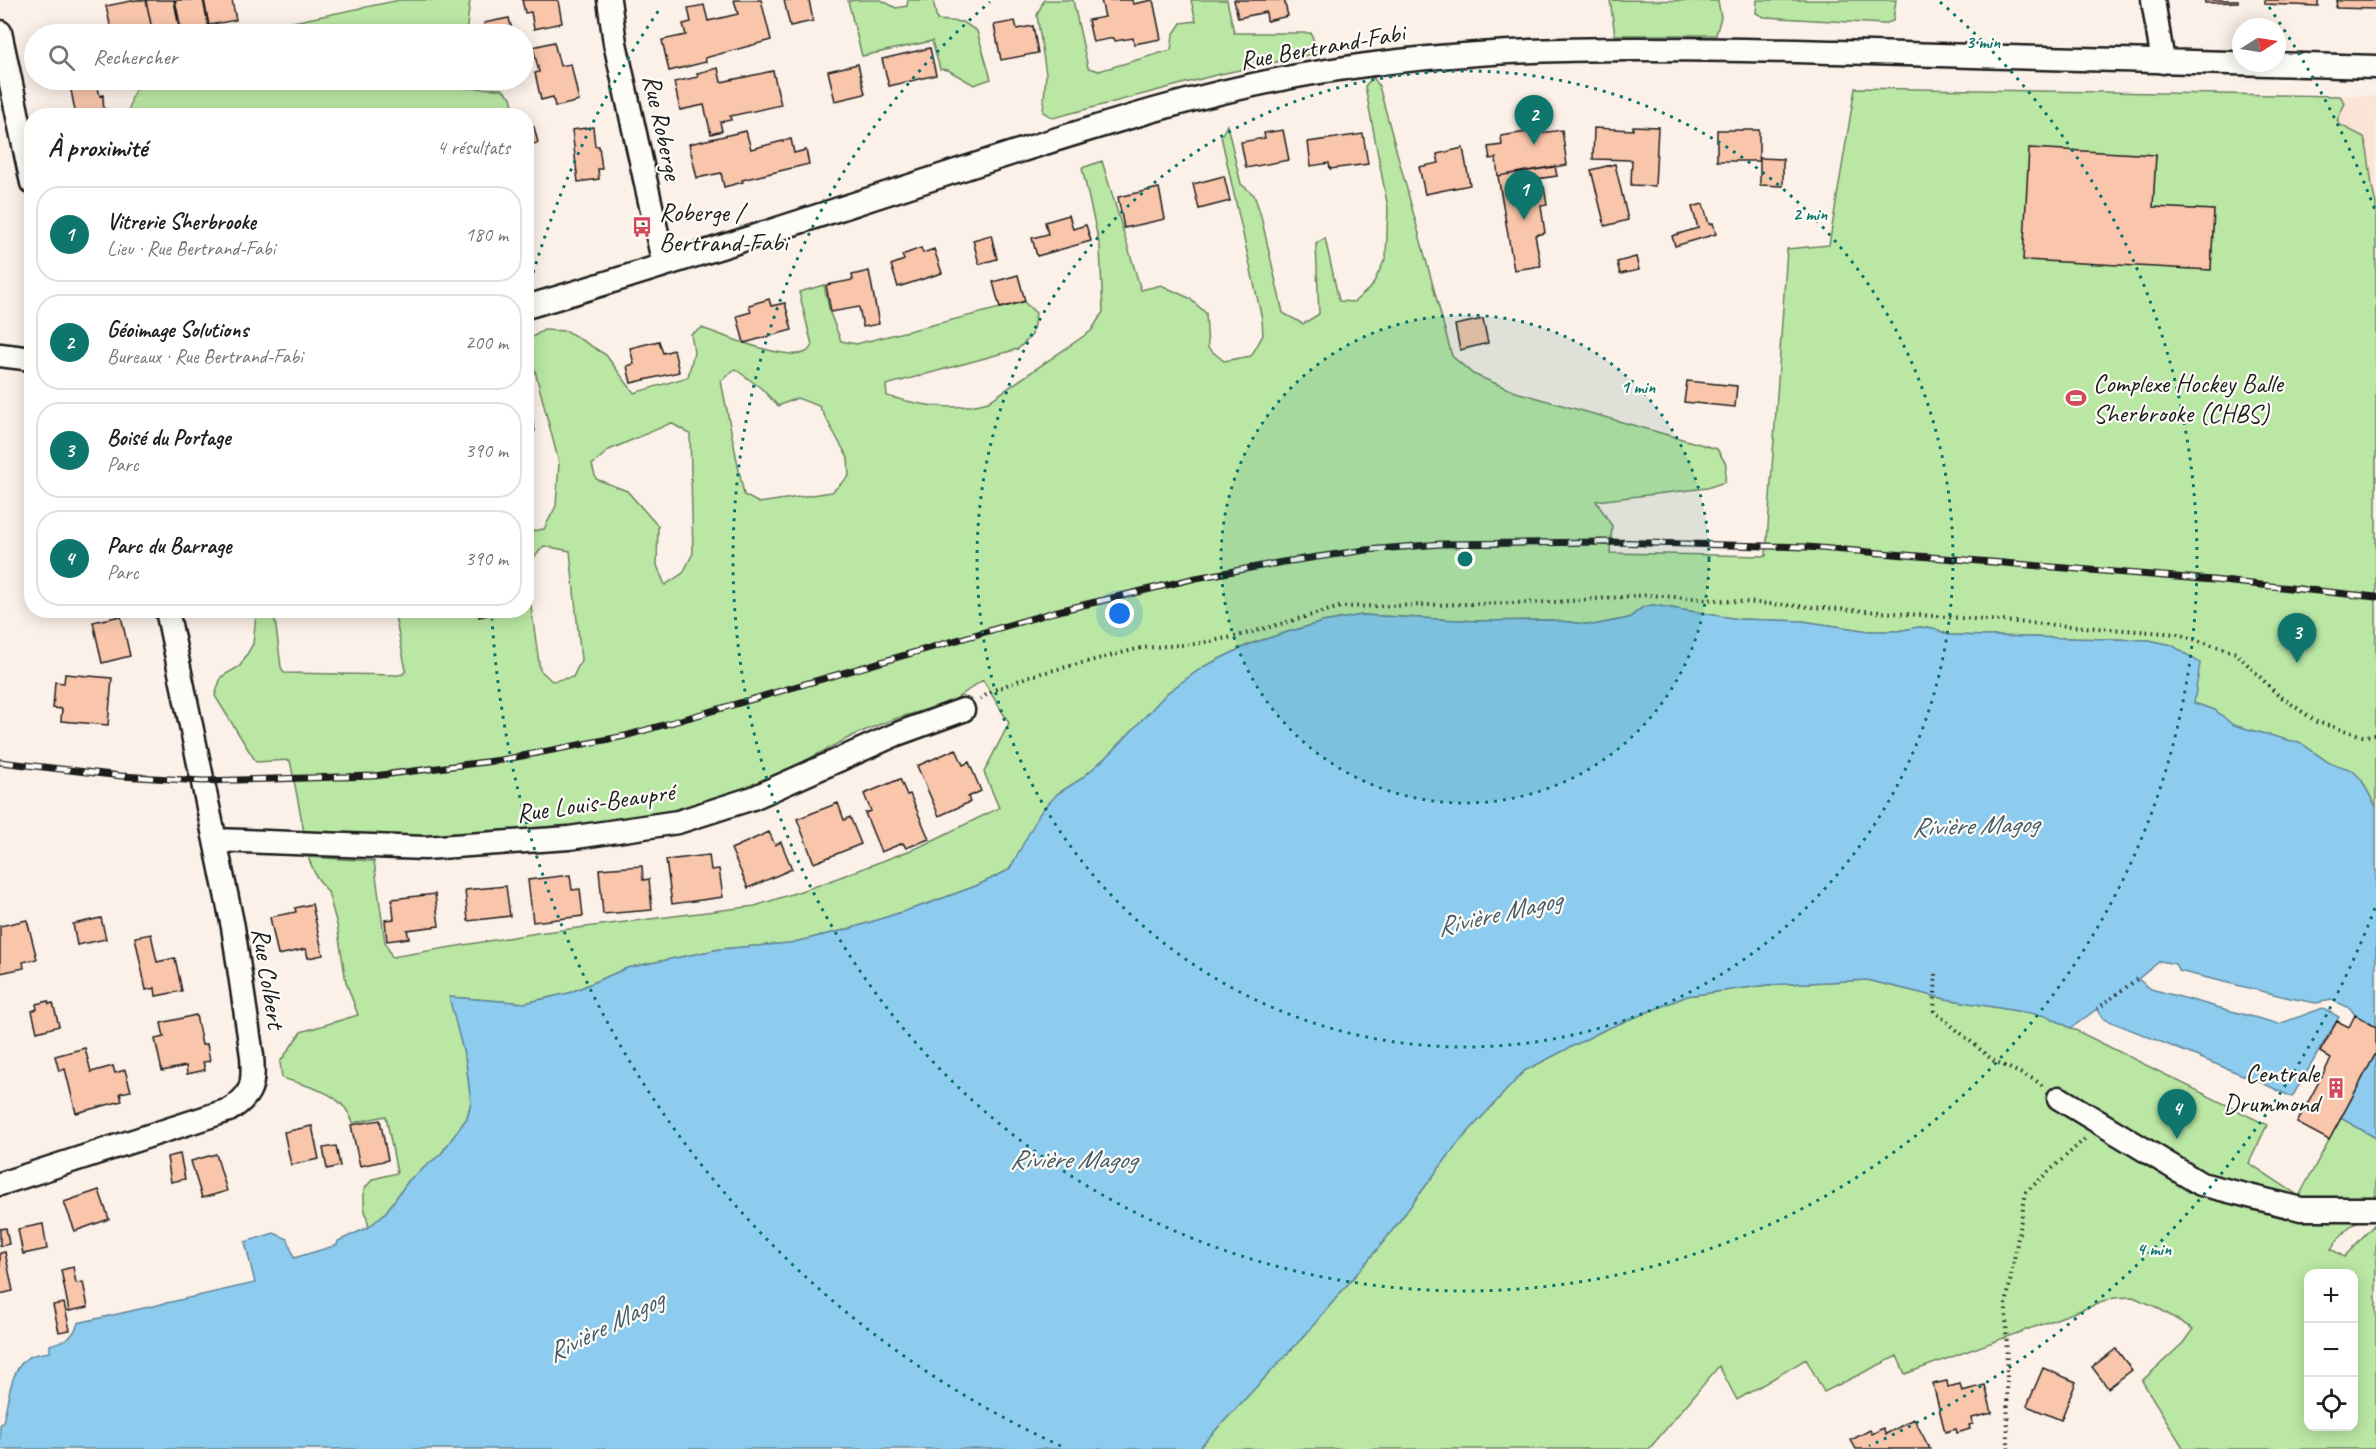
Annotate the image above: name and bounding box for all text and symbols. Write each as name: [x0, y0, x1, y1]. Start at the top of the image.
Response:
street label: Rue Bertrand-Fabi: [1237, 15, 1410, 77]
north arrow: [2232, 18, 2286, 72]
search box: [24, 24, 534, 90]
text: 3 min: [1966, 31, 2001, 53]
icon: search: [45, 41, 78, 74]
text: Rechercher: [93, 43, 177, 71]
street label: Rue Roberge: [635, 72, 690, 184]
pin: 2: [1514, 96, 1553, 145]
text: À proximité: [48, 131, 147, 164]
text: 4 résultats: [437, 135, 510, 160]
pin: 1: [1504, 170, 1544, 220]
place label: Roberge / Bertrand-Fabi: [659, 196, 791, 259]
text: 2 min: [1793, 203, 1828, 225]
text: Vitrerie Sherbrooke: [107, 208, 256, 236]
bus stop icon: Roberge / Bertrand-Fabi: [630, 215, 654, 239]
text: 1: [65, 222, 74, 247]
text: 180 m: [465, 222, 508, 247]
text: Lieu · Rue Bertrand-Fabi: [107, 236, 275, 261]
text: Géoimage Solutions: [107, 316, 248, 344]
text: 2: [65, 330, 74, 355]
text: 200 m: [465, 330, 508, 355]
text: Bureaux · Rue Bertrand-Fabi: [107, 344, 303, 369]
place label: Complexe Hockey Balle Sherbrooke (CHBS): [2093, 367, 2285, 430]
text: 1 min: [1621, 376, 1656, 398]
sports icon: Complexe Hockey Balle Sherbrooke (CHBS): [2064, 386, 2088, 410]
text: Boisé du Portage: [107, 424, 230, 452]
text: 3: [65, 438, 74, 463]
text: 390 m: [465, 438, 508, 463]
text: Parc: [107, 452, 138, 477]
text: Parc du Barrage: [107, 532, 231, 560]
text: 4: [65, 546, 74, 571]
text: 390 m: [465, 546, 508, 571]
centre of rings: [1455, 549, 1475, 569]
text: Parc: [107, 560, 138, 585]
your location: [1105, 599, 1134, 628]
pin: 3: [2278, 614, 2316, 663]
street label: Rue Louis-Beaupré: [514, 775, 680, 830]
water label: Rivière Magog: [1911, 806, 2042, 844]
water label: Rivière Magog: [1434, 881, 1568, 944]
street label: Rue Colbert: [244, 925, 293, 1033]
place label: Centrale Drummond: [2223, 1057, 2323, 1120]
building icon: Centrale Drummond: [2324, 1076, 2348, 1100]
pin: 4: [2158, 1090, 2196, 1139]
water label: Rivière Magog: [1010, 1142, 1140, 1176]
text: 4 min: [2137, 1238, 2172, 1260]
map controls: [2304, 1269, 2358, 1431]
button: +: [2304, 1269, 2358, 1323]
water label: Rivière Magog: [541, 1281, 672, 1370]
button: −: [2304, 1323, 2358, 1377]
button: locate: [2304, 1377, 2358, 1431]

